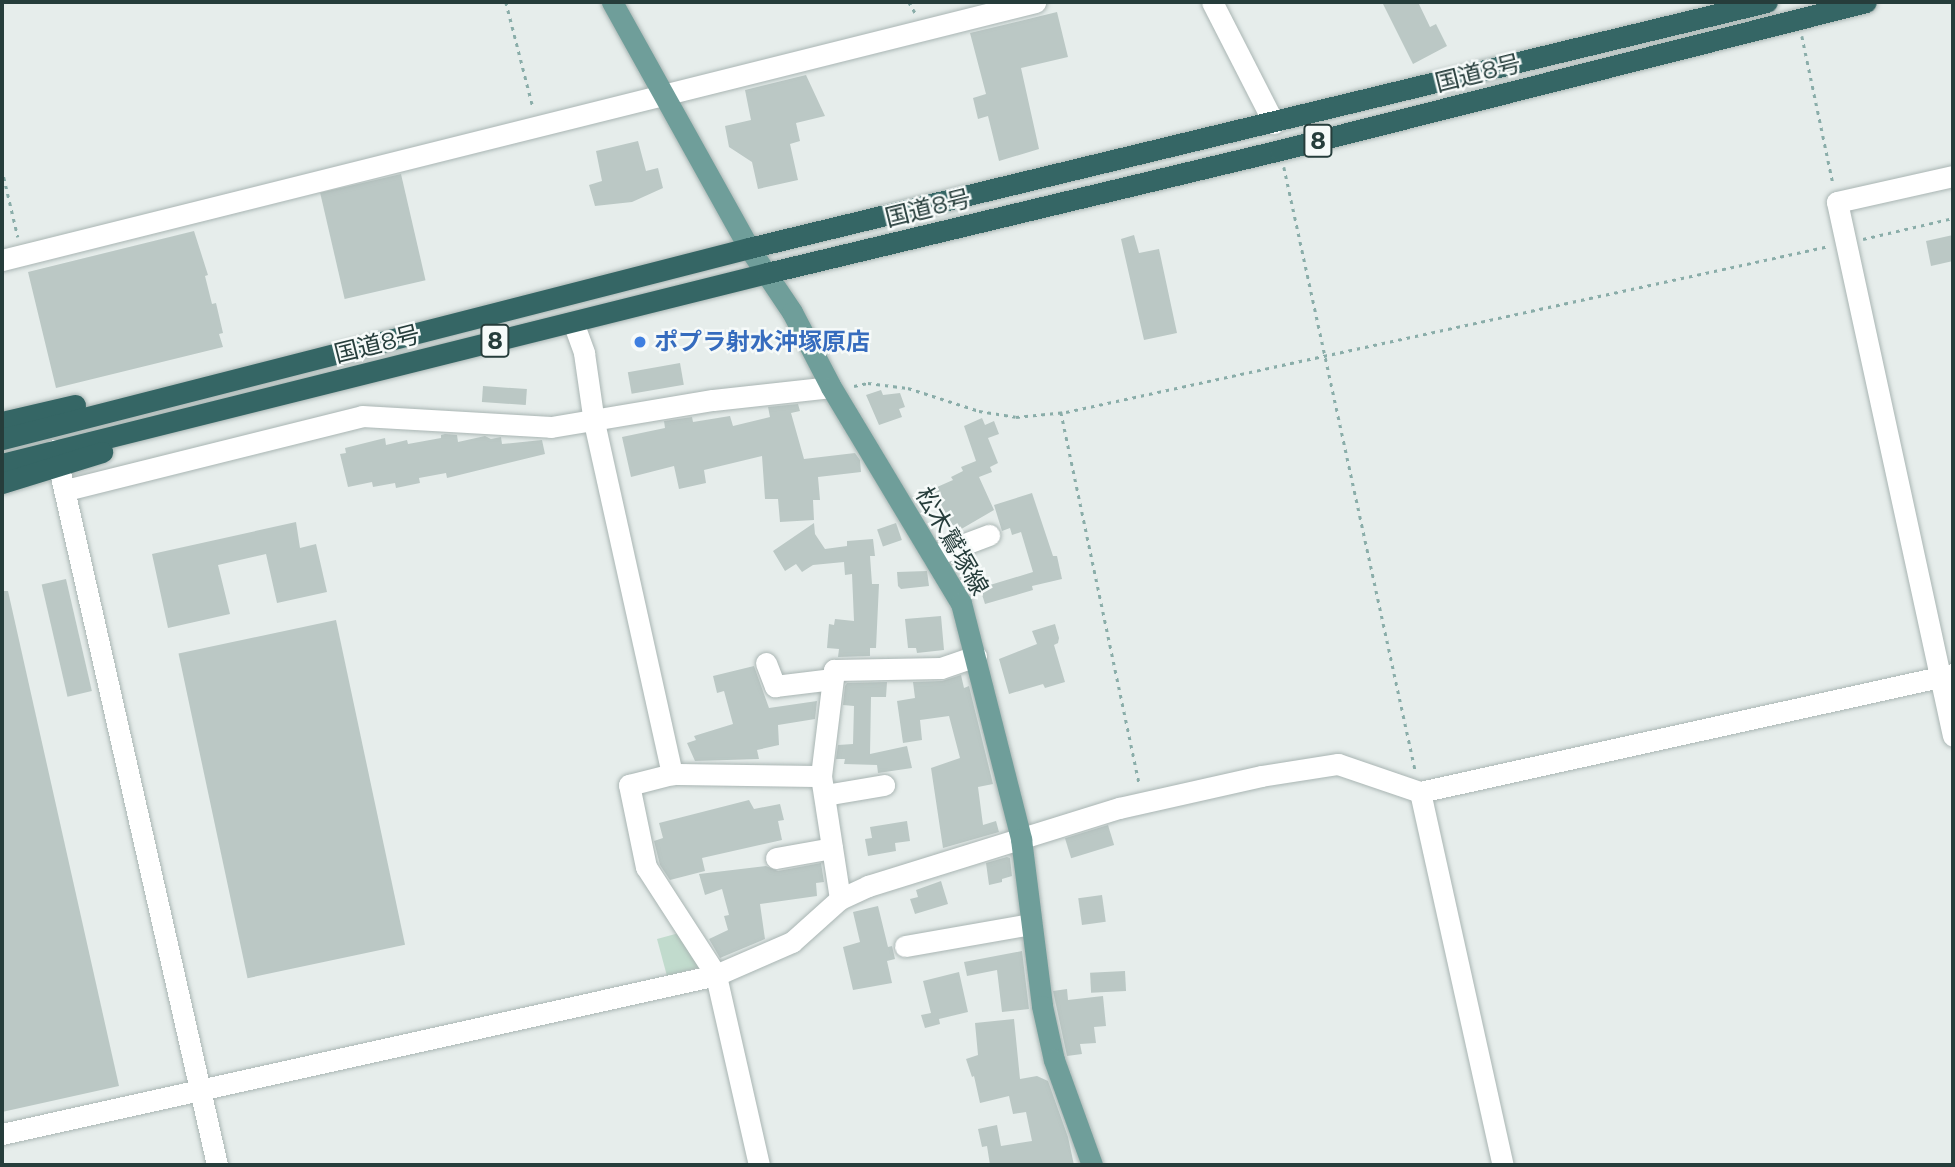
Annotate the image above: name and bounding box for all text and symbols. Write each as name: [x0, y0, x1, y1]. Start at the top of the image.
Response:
street label: 国道8号: [1432, 48, 1524, 98]
road number: 8: [1302, 122, 1334, 160]
street label: 国道8号: [882, 183, 974, 233]
street label: 国道8号: [331, 319, 423, 369]
road number: 8: [479, 322, 511, 360]
place label: ポプラ射水沖塚原店: [654, 328, 870, 356]
marker: ポプラ射水沖塚原店: [632, 334, 648, 350]
street label: 松木鷲塚線: [910, 482, 994, 600]

